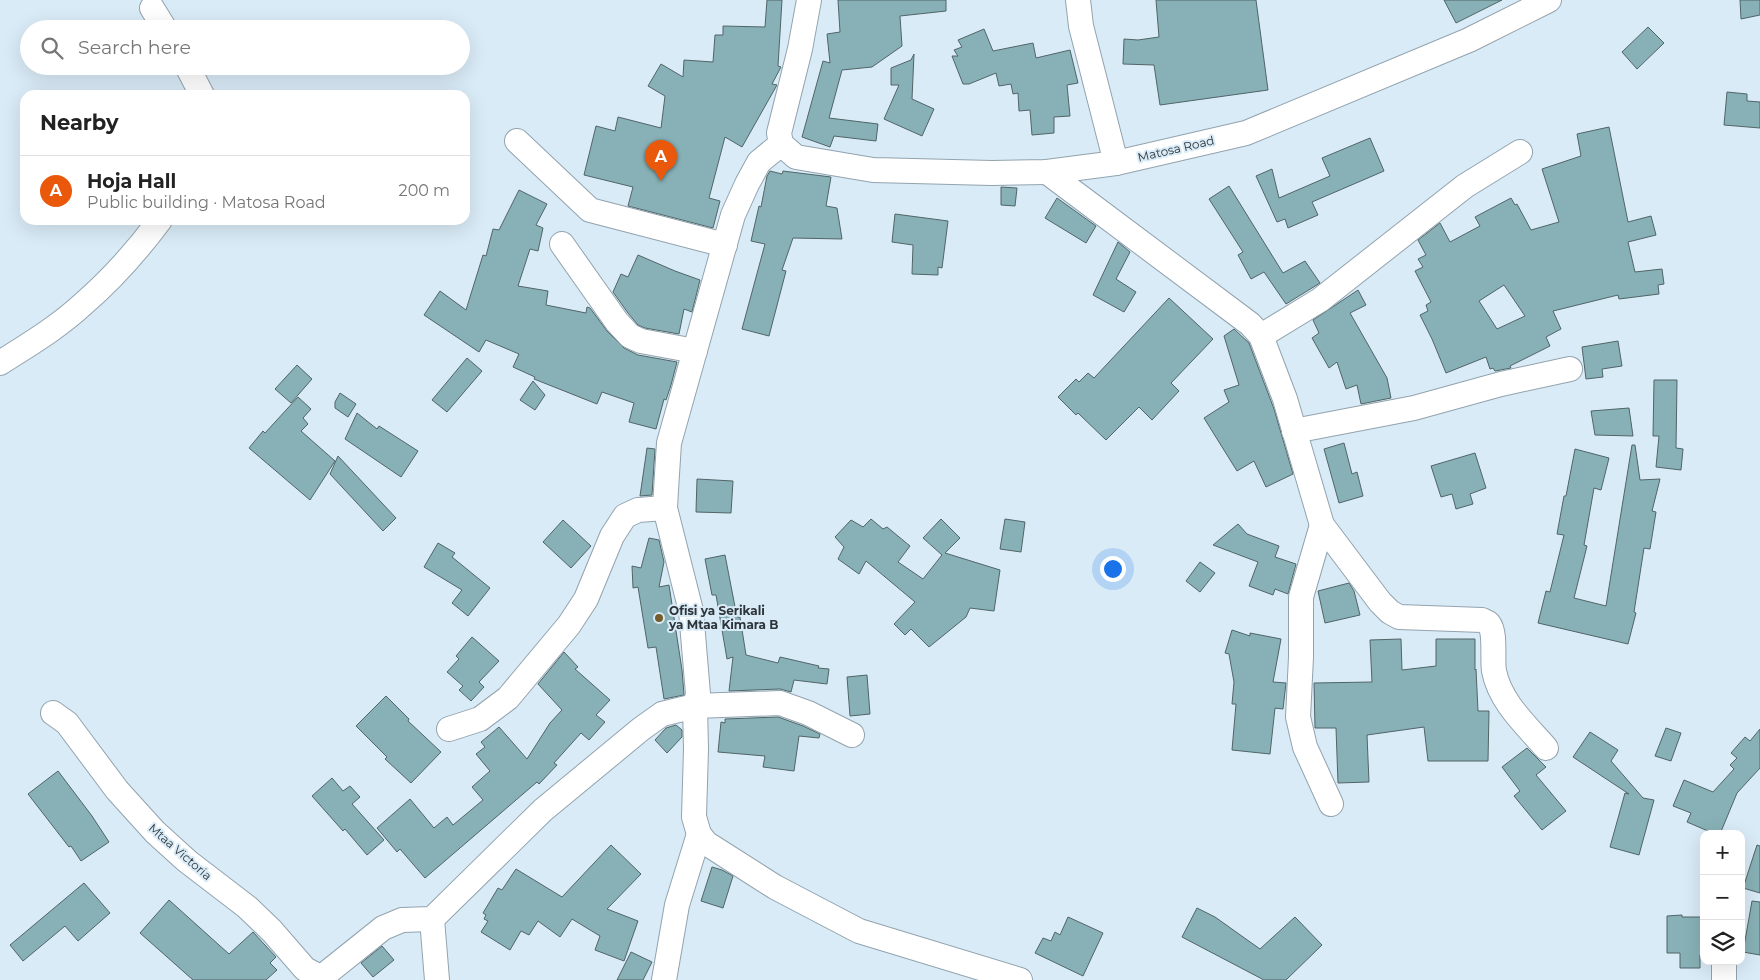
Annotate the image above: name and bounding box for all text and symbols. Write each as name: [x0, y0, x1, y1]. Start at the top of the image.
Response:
search box: [20, 20, 470, 75]
icon: search: [38, 34, 66, 62]
text: Search here: [78, 36, 191, 59]
text: Nearby: [40, 110, 119, 135]
street label: Matosa Road: [1136, 132, 1216, 165]
pin: A: [645, 140, 677, 181]
text: Hoja Hall: [87, 170, 176, 193]
text: A: [50, 181, 62, 200]
text: 200 m: [399, 181, 450, 200]
text: Public building · Matosa Road: [87, 193, 326, 212]
your location: [1100, 556, 1126, 582]
place label: Ofisi ya Serikali ya Mtaa Kimara B: [668, 603, 779, 632]
marker: Ofisi ya Serikali ya Mtaa Kimara B: [653, 612, 665, 624]
street label: Mtaa Victoria: [146, 820, 215, 883]
map controls: [1700, 830, 1745, 965]
button: +: [1700, 830, 1745, 875]
button: −: [1700, 875, 1745, 920]
button: layers: [1700, 920, 1745, 965]

